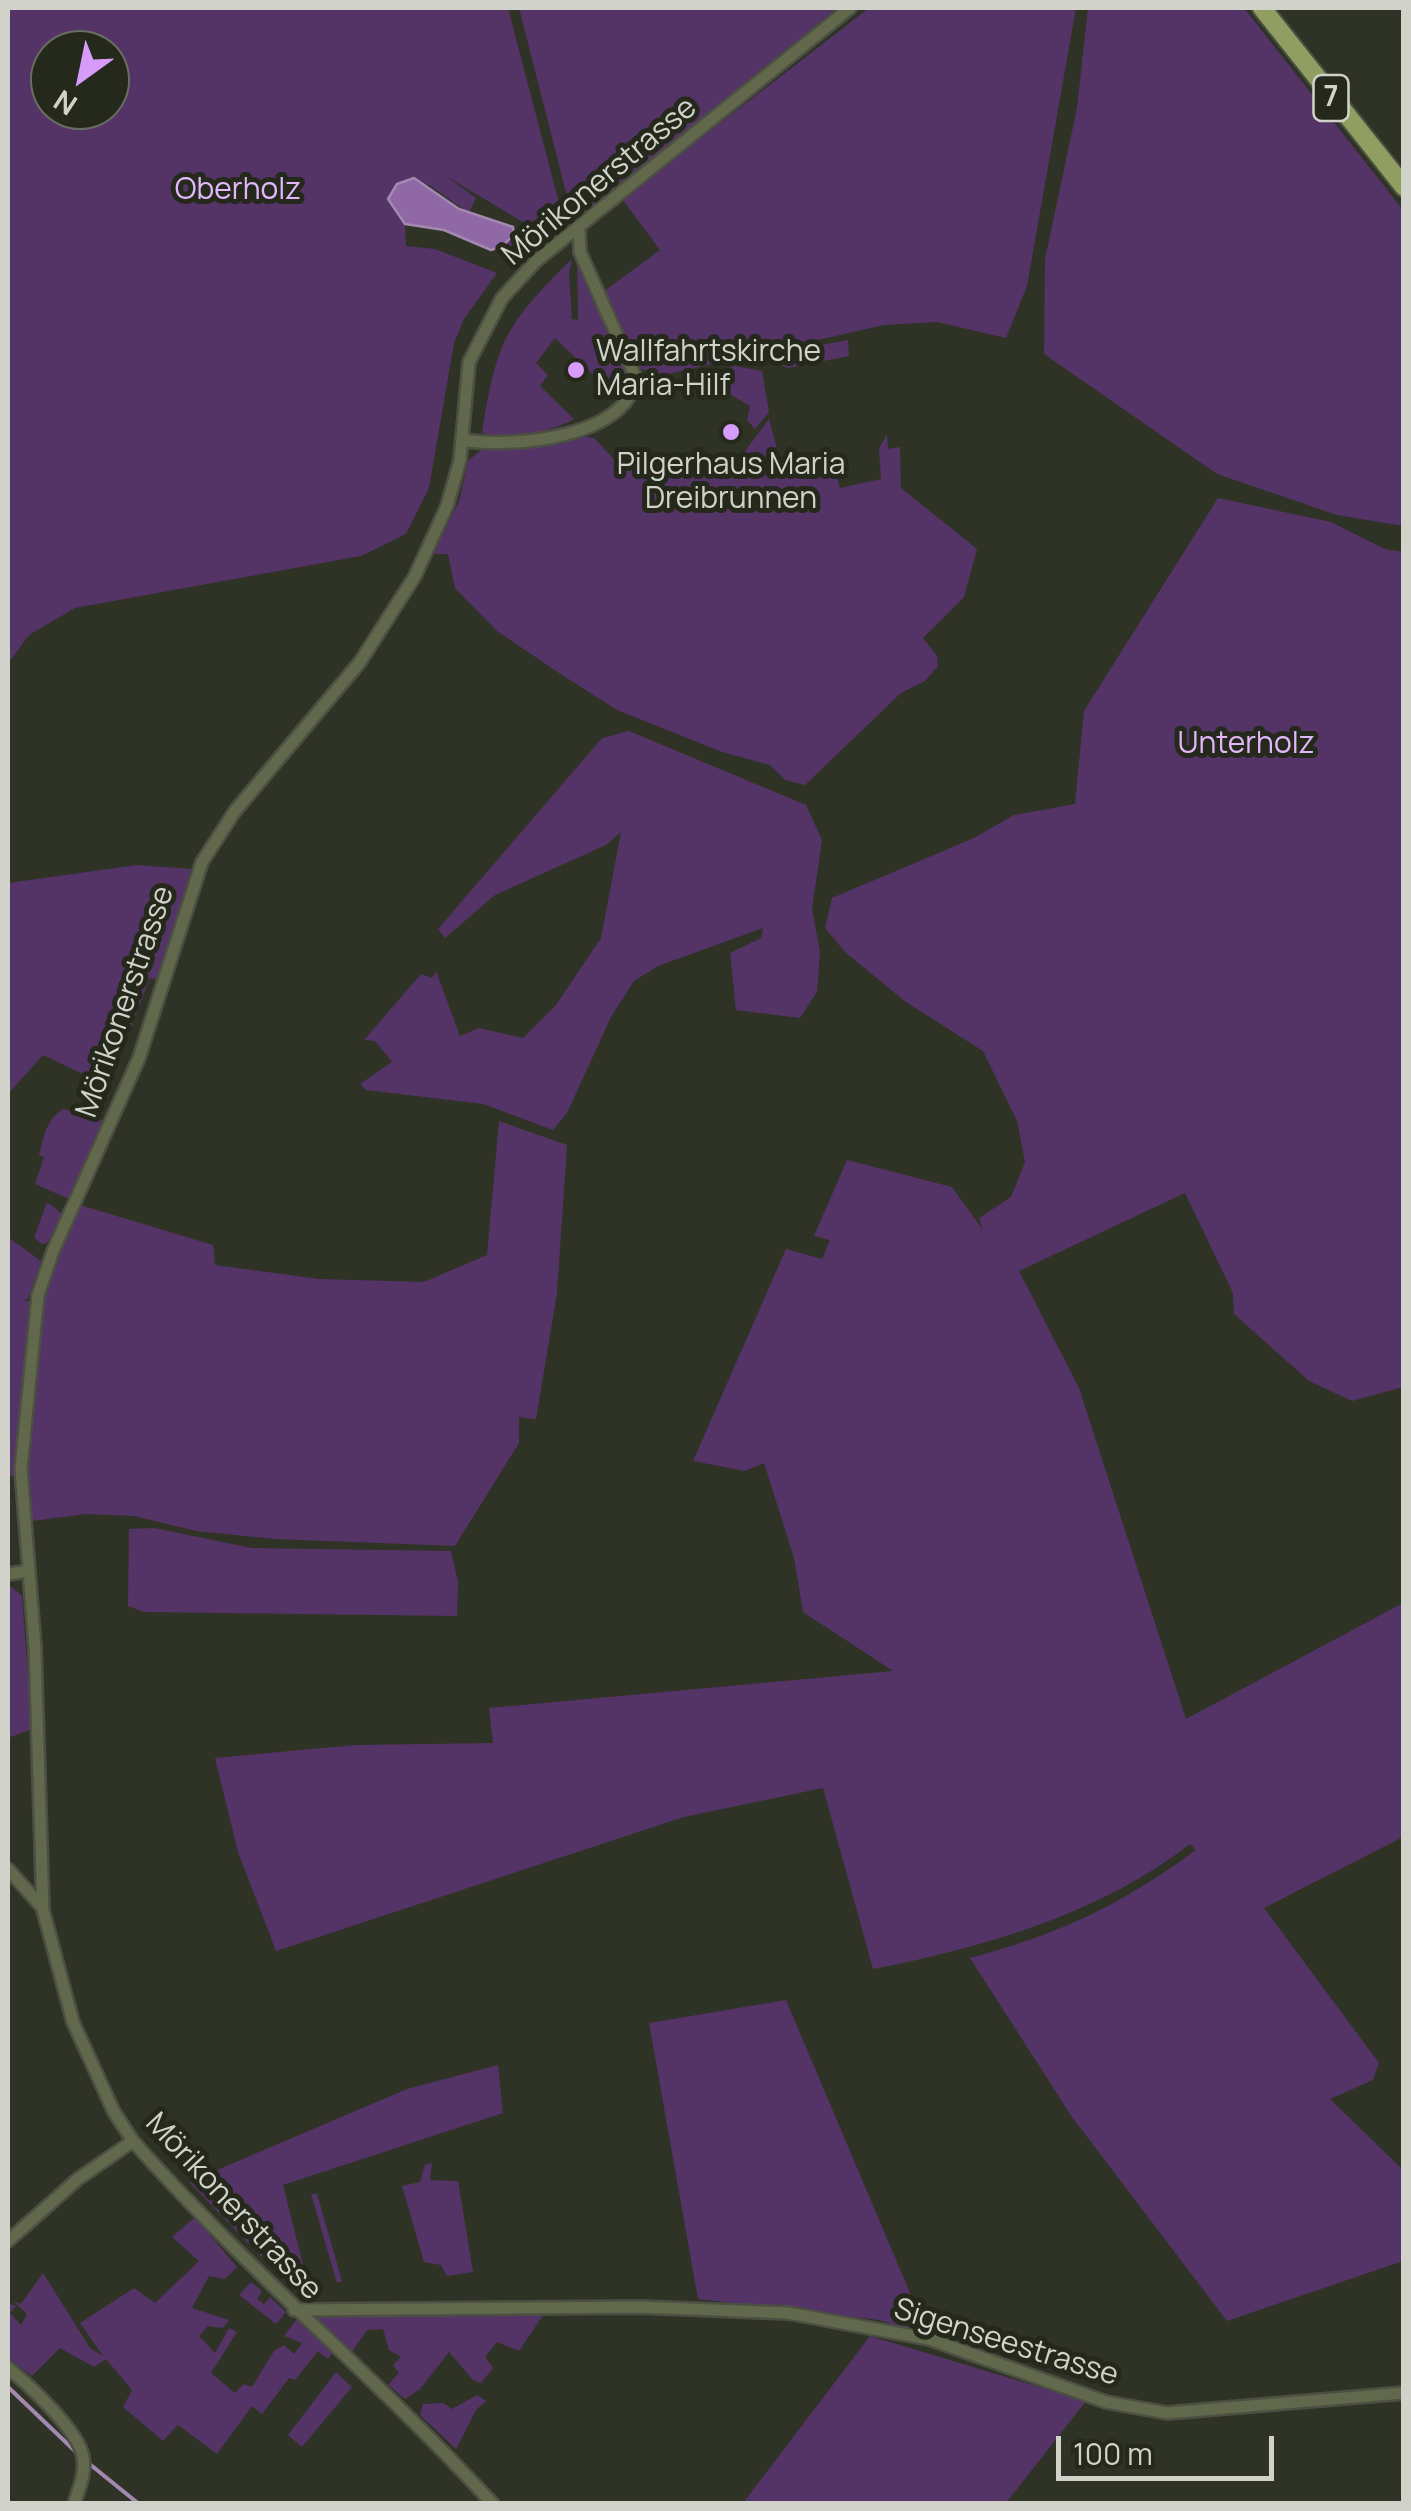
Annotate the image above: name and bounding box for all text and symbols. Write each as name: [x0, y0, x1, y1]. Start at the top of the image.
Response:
north arrow: [30, 30, 130, 130]
road number: 7: [1314, 75, 1348, 121]
text: N: [46, 82, 84, 125]
street label: Mörikonerstrasse: [496, 90, 704, 274]
park label: Oberholz: [175, 173, 301, 209]
place label: Wallfahrtskirche Maria-Hilf: [596, 335, 821, 406]
marker: Wallfahrtskirche Maria-Hilf: [565, 359, 587, 381]
marker: Pilgerhaus Maria Dreibrunnen: [720, 421, 742, 443]
place label: Pilgerhaus Maria Dreibrunnen: [617, 448, 845, 518]
park label: Unterholz: [1177, 727, 1315, 763]
street label: Mörikonerstrasse: [70, 882, 182, 1122]
street label: Mörikonerstrasse: [137, 2106, 329, 2308]
street label: Sigenseestrasse: [889, 2292, 1123, 2394]
scale bar: [1061, 2416, 1278, 2478]
text: 100 m: [1073, 2433, 1153, 2474]

